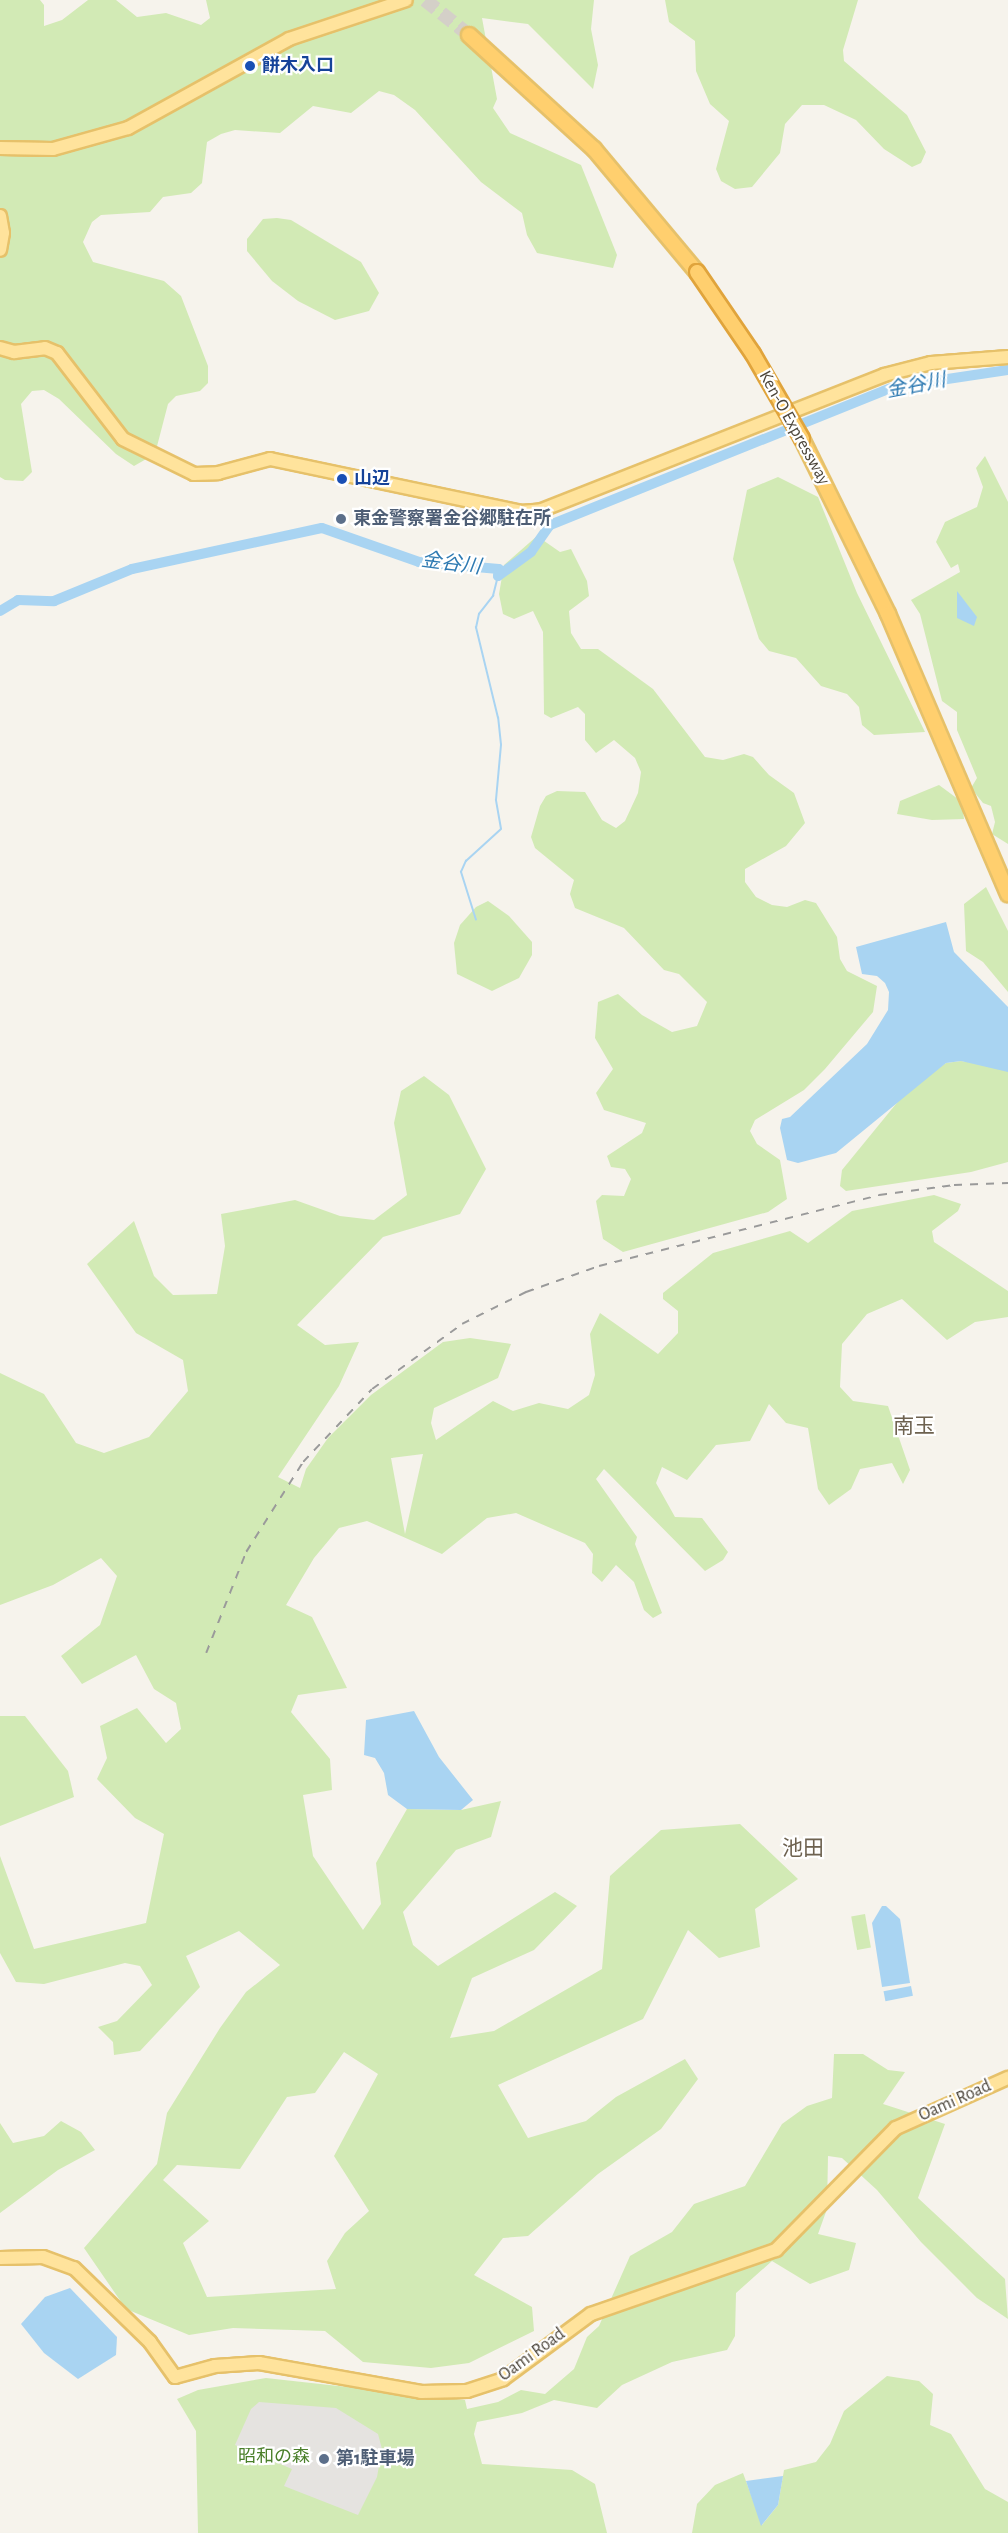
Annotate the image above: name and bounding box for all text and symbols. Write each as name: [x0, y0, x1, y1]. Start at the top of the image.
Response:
place label: 餅木入口: [262, 55, 334, 77]
marker: 餅木入口: [243, 59, 257, 73]
street label: Ken-O Expressway: [754, 367, 834, 489]
water label: 金谷川: [884, 368, 948, 404]
place label: 山辺: [354, 468, 390, 490]
marker: 山辺: [335, 472, 349, 486]
place label: 東金警察署金谷郷駐在所: [353, 508, 551, 530]
marker: 東金警察署金谷郷駐在所: [334, 512, 348, 526]
water label: 金谷川: [420, 548, 482, 580]
district label: 南玉: [893, 1414, 935, 1440]
district label: 池田: [782, 1836, 824, 1862]
street label: Oami Road: [915, 2075, 995, 2127]
street label: Oami Road: [494, 2324, 570, 2386]
park label: 昭和の森: [238, 2446, 310, 2468]
place label: 第1駐車場: [336, 2448, 414, 2470]
marker: 第1駐車場: [317, 2452, 331, 2466]

